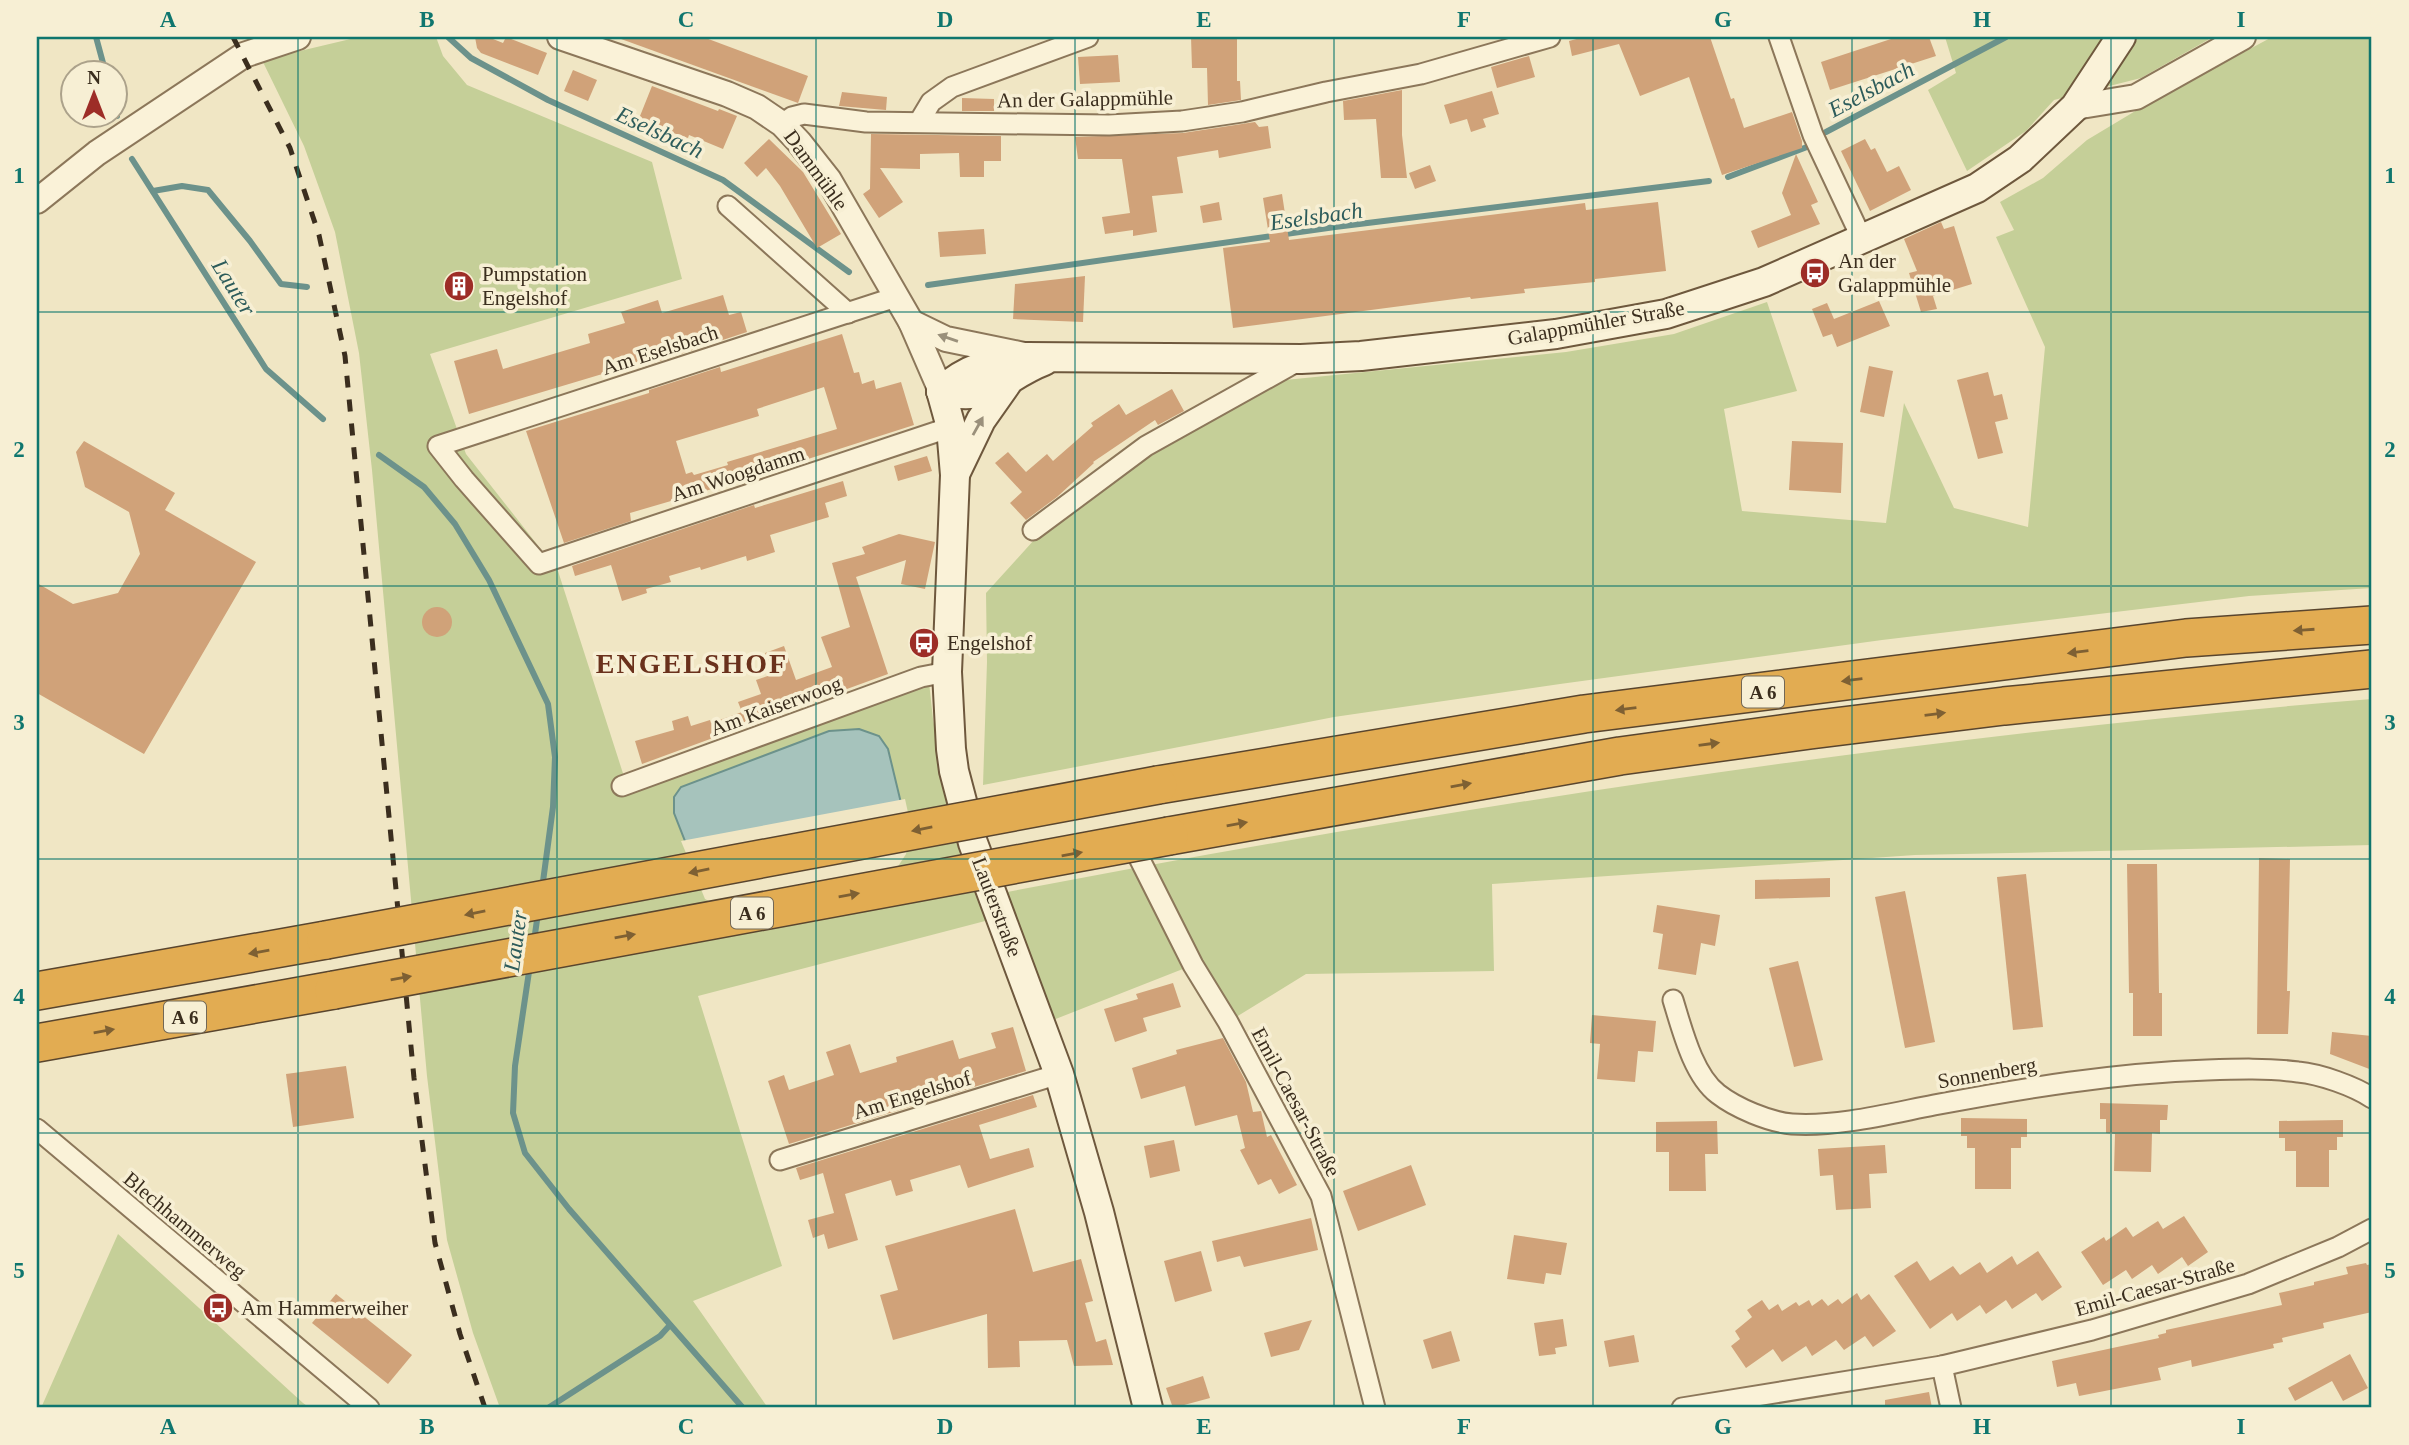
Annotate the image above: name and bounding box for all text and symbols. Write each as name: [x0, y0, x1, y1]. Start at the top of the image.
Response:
text: A: [160, 7, 177, 32]
text: B: [419, 7, 435, 32]
text: C: [678, 7, 694, 32]
text: D: [937, 7, 953, 32]
text: E: [1196, 7, 1212, 32]
text: F: [1457, 7, 1471, 32]
text: G: [1714, 7, 1732, 32]
text: H: [1973, 7, 1991, 32]
text: I: [2237, 7, 2246, 32]
water label: Eselsbach: [1823, 57, 1918, 123]
north arrow: [60, 60, 130, 130]
text: N: [87, 67, 101, 88]
street label: An der Galappmühle: [997, 85, 1173, 113]
water label: Eselsbach: [611, 101, 707, 163]
street label: Dammühle: [779, 125, 853, 215]
text: 1: [13, 163, 25, 188]
text: 1: [2384, 163, 2396, 188]
water label: Eselsbach: [1267, 198, 1364, 236]
place label: An der Galappmühle: [1838, 249, 1951, 297]
water label: Lauter: [206, 254, 261, 321]
bus stop icon: An der Galappmühle: [1798, 256, 1832, 290]
place label: Pumpstation Engelshof: [482, 262, 588, 310]
building icon: Pumpstation Engelshof: [442, 269, 476, 303]
street label: Galappmühler Straße: [1506, 296, 1686, 350]
street label: Am Eselsbach: [599, 320, 722, 380]
one-way arrow: [937, 333, 958, 343]
one-way arrow: [972, 416, 984, 436]
text: 2: [13, 437, 25, 462]
text: 2: [2384, 437, 2396, 462]
street label: Am Woogdamm: [668, 441, 808, 507]
one-way arrow: [2293, 625, 2315, 636]
bus stop icon: Engelshof: [907, 626, 941, 660]
place label: Engelshof: [947, 631, 1032, 655]
one-way arrow: [2067, 647, 2089, 658]
district label: ENGELSHOF: [596, 648, 788, 679]
street label: Am Kaiserwoog: [707, 671, 846, 741]
one-way arrow: [1841, 675, 1863, 686]
road number: A 6: [1742, 677, 1784, 708]
one-way arrow: [1615, 703, 1637, 714]
one-way arrow: [1924, 709, 1946, 720]
text: 3: [13, 710, 25, 735]
text: 3: [2384, 710, 2396, 735]
one-way arrow: [1698, 738, 1720, 749]
one-way arrow: [1450, 779, 1472, 790]
one-way arrow: [1226, 819, 1248, 830]
one-way arrow: [911, 824, 933, 835]
one-way arrow: [1061, 848, 1083, 859]
street label: Lauterstraße: [967, 854, 1027, 960]
one-way arrow: [688, 866, 710, 877]
one-way arrow: [838, 890, 860, 901]
road number: A 6: [731, 897, 773, 928]
one-way arrow: [464, 908, 486, 919]
water label: Lauter: [499, 908, 532, 974]
one-way arrow: [614, 931, 636, 942]
one-way arrow: [248, 947, 270, 958]
one-way arrow: [390, 972, 412, 983]
text: 4: [13, 984, 25, 1009]
text: 4: [2384, 984, 2396, 1009]
road number: A 6: [164, 1001, 206, 1032]
street label: Emil-Caesar-Straße: [1247, 1023, 1345, 1181]
one-way arrow: [93, 1025, 115, 1036]
street label: Sonnenberg: [1936, 1052, 2039, 1093]
street label: Am Engelshof: [850, 1066, 974, 1124]
street label: Blechhammerweg: [119, 1167, 252, 1284]
street label: Emil-Caesar-Straße: [2072, 1253, 2238, 1321]
text: 5: [13, 1258, 25, 1283]
text: 5: [2384, 1258, 2396, 1283]
bus stop icon: Am Hammerweiher: [201, 1291, 235, 1325]
place label: Am Hammerweiher: [241, 1296, 408, 1320]
text: A: [160, 1414, 177, 1439]
text: B: [419, 1414, 435, 1439]
text: C: [678, 1414, 694, 1439]
text: D: [937, 1414, 953, 1439]
text: E: [1196, 1414, 1212, 1439]
text: F: [1457, 1414, 1471, 1439]
text: G: [1714, 1414, 1732, 1439]
text: H: [1973, 1414, 1991, 1439]
text: I: [2237, 1414, 2246, 1439]

